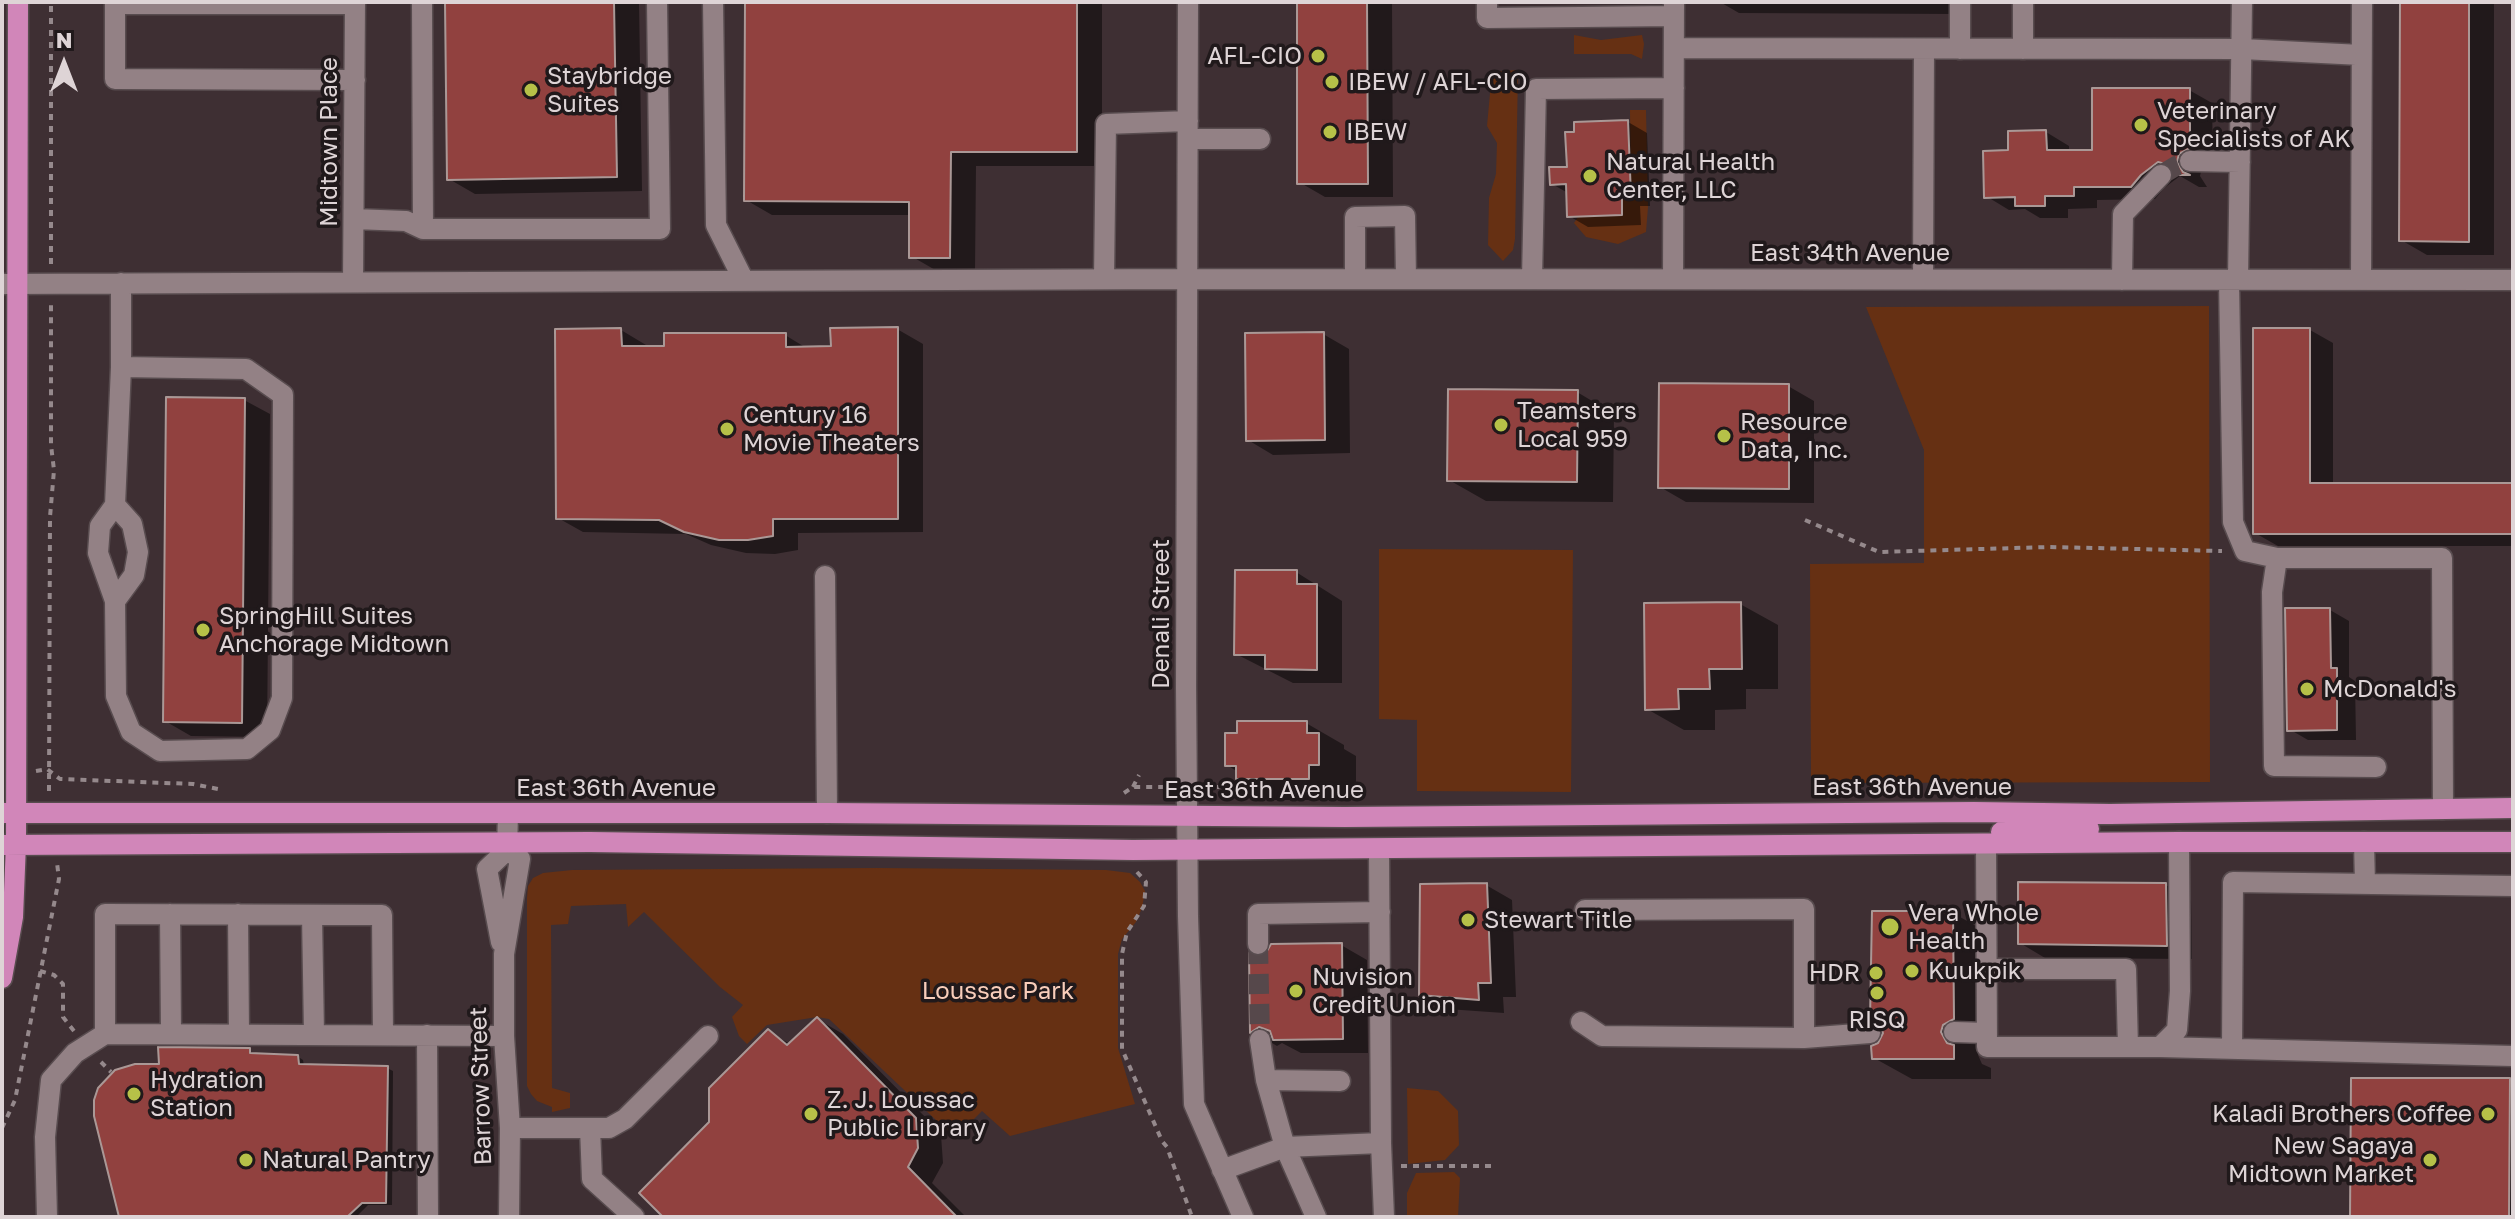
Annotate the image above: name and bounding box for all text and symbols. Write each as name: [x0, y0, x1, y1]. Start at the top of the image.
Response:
north arrow: [24, 24, 104, 104]
text: N: [56, 26, 72, 53]
place label: AFL-CIO: [1207, 42, 1302, 70]
marker: AFL-CIO: [1309, 47, 1327, 65]
street label: Midtown Place: [315, 57, 343, 227]
place label: Staybridge Suites: [547, 62, 672, 118]
place label: IBEW / AFL-CIO: [1348, 68, 1528, 96]
marker: IBEW / AFL-CIO: [1323, 73, 1341, 91]
marker: Staybridge Suites: [522, 81, 540, 99]
place label: Veterinary Specialists of AK: [2157, 97, 2351, 153]
marker: Veterinary Specialists of AK: [2132, 116, 2150, 134]
place label: IBEW: [1346, 118, 1407, 146]
marker: IBEW: [1321, 123, 1339, 141]
place label: Natural Health Center, LLC: [1606, 148, 1775, 204]
marker: Natural Health Center, LLC: [1581, 167, 1599, 185]
street label: East 34th Avenue: [1750, 239, 1950, 267]
place label: Teamsters Local 959: [1517, 397, 1637, 453]
place label: Century 16 Movie Theaters: [743, 401, 920, 457]
place label: Resource Data, Inc.: [1740, 408, 1849, 464]
marker: Teamsters Local 959: [1492, 416, 1510, 434]
marker: Century 16 Movie Theaters: [718, 420, 736, 438]
marker: Resource Data, Inc.: [1715, 427, 1733, 445]
street label: Denali Street: [1147, 539, 1175, 689]
place label: SpringHill Suites Anchorage Midtown: [219, 602, 449, 658]
marker: SpringHill Suites Anchorage Midtown: [194, 621, 212, 639]
place label: McDonald's: [2323, 675, 2456, 703]
marker: McDonald's: [2298, 680, 2316, 698]
street label: East 36th Avenue: [1812, 773, 2012, 801]
street label: East 36th Avenue: [516, 774, 716, 802]
street label: East 36th Avenue: [1164, 776, 1364, 804]
place label: Vera Whole Health: [1908, 899, 2039, 955]
place label: Stewart Title: [1484, 906, 1632, 934]
marker: Stewart Title: [1459, 911, 1477, 929]
marker: Vera Whole Health: [1879, 916, 1901, 938]
place label: Kuukpik: [1928, 957, 2021, 985]
place label: HDR: [1809, 959, 1860, 987]
marker: Kuukpik: [1903, 962, 1921, 980]
place label: Nuvision Credit Union: [1312, 963, 1456, 1019]
marker: HDR: [1867, 964, 1885, 982]
park label: Loussac Park: [922, 977, 1074, 1005]
marker: Nuvision Credit Union: [1287, 982, 1305, 1000]
marker: RISQ: [1868, 984, 1886, 1002]
street label: Barrow Street: [464, 1006, 498, 1166]
place label: RISQ: [1849, 1006, 1905, 1034]
place label: Hydration Station: [150, 1066, 264, 1122]
marker: Hydration Station: [125, 1085, 143, 1103]
place label: Z. J. Loussac Public Library: [827, 1086, 986, 1142]
place label: Kaladi Brothers Coffee: [2212, 1100, 2472, 1128]
marker: Z. J. Loussac Public Library: [802, 1105, 820, 1123]
marker: Kaladi Brothers Coffee: [2479, 1105, 2497, 1123]
place label: New Sagaya Midtown Market: [2228, 1132, 2414, 1188]
place label: Natural Pantry: [262, 1146, 431, 1174]
marker: Natural Pantry: [237, 1151, 255, 1169]
marker: New Sagaya Midtown Market: [2421, 1151, 2439, 1169]

